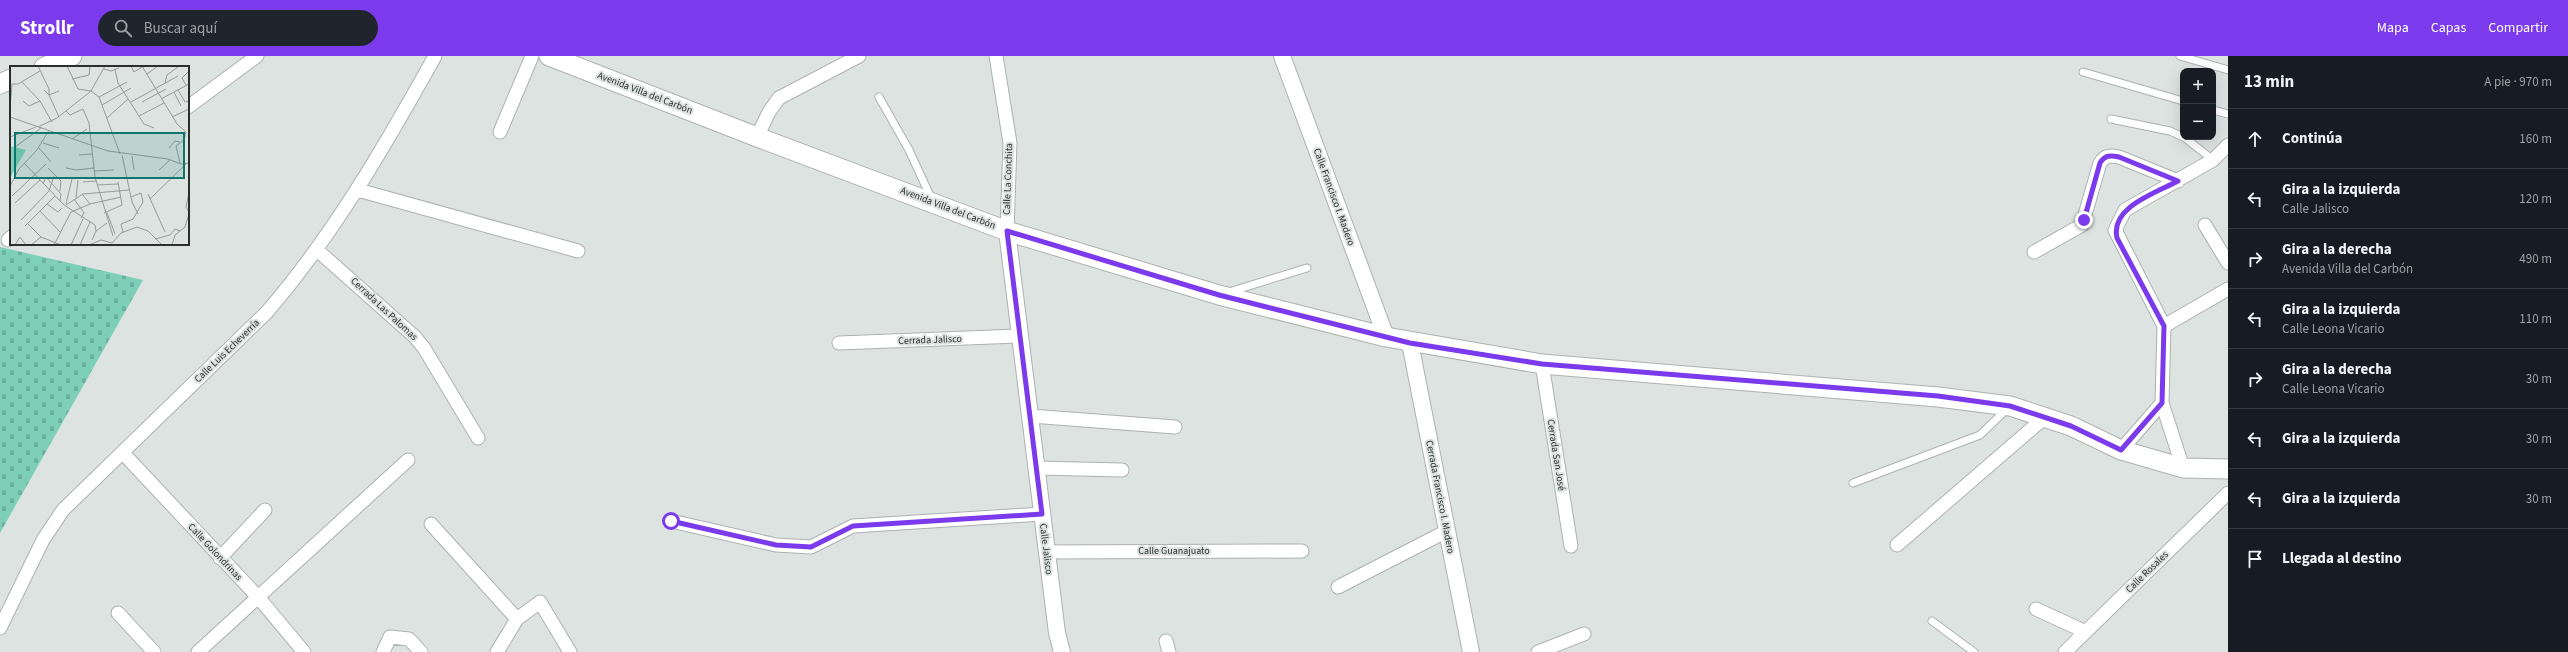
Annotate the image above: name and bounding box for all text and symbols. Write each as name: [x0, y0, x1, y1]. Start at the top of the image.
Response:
search box: [98, 10, 378, 46]
text: Strollr: [20, 15, 74, 42]
icon: search: [112, 17, 134, 39]
text: Buscar aquí: [144, 18, 217, 39]
text: Mapa: [2377, 18, 2409, 38]
text: Capas: [2431, 18, 2466, 38]
text: Compartir: [2488, 18, 2548, 38]
inset map: [10, 66, 189, 245]
street label: Avenida Villa del Carbón: [595, 68, 695, 118]
map controls: [2180, 68, 2216, 140]
button: +: [2180, 68, 2216, 104]
text: 13 min: [2244, 70, 2294, 94]
text: A pie · 970 m: [2484, 73, 2552, 91]
button: −: [2180, 104, 2216, 140]
icon: ahead: [2244, 128, 2266, 150]
text: Continúa: [2282, 128, 2343, 149]
text: 160 m: [2519, 130, 2552, 148]
street label: Calle La Conchita: [1000, 143, 1016, 215]
street label: Calle Francisco I. Madero: [1310, 146, 1358, 248]
text: Gira a la izquierda: [2282, 179, 2401, 200]
street label: Avenida Villa del Carbón: [898, 183, 998, 233]
icon: left: [2244, 188, 2266, 210]
text: 120 m: [2519, 190, 2552, 208]
text: Calle Jalisco: [2282, 200, 2349, 218]
route end: [2075, 211, 2093, 229]
text: Gira a la derecha: [2282, 239, 2392, 260]
icon: right: [2244, 248, 2266, 270]
text: 490 m: [2519, 250, 2552, 268]
text: Avenida Villa del Carbón: [2282, 260, 2413, 278]
street label: Cerrada Las Palomas: [347, 274, 421, 344]
text: Gira a la izquierda: [2282, 299, 2401, 320]
icon: left: [2244, 308, 2266, 330]
text: 110 m: [2519, 310, 2552, 328]
street label: Calle Luis Echeverría: [191, 316, 263, 386]
text: Calle Leona Vicario: [2282, 320, 2385, 338]
street label: Cerrada Jalisco: [898, 332, 962, 348]
text: Gira a la derecha: [2282, 359, 2392, 380]
icon: right: [2244, 368, 2266, 390]
text: 30 m: [2526, 370, 2552, 388]
text: Calle Leona Vicario: [2282, 380, 2385, 398]
street label: Cerrada San José: [1543, 418, 1569, 492]
icon: left: [2244, 428, 2266, 450]
text: Gira a la izquierda: [2282, 428, 2401, 449]
text: 30 m: [2526, 430, 2552, 448]
street label: Cerrada Francisco I. Madero: [1422, 439, 1458, 555]
icon: left: [2244, 488, 2266, 510]
text: Gira a la izquierda: [2282, 488, 2401, 509]
text: 30 m: [2526, 490, 2552, 508]
route start: [662, 512, 680, 530]
street label: Calle Golondrinas: [185, 520, 245, 584]
street label: Calle Jalisco: [1036, 523, 1056, 575]
street label: Calle Guanajuato: [1138, 544, 1210, 558]
street label: Calle Rosales: [2122, 548, 2172, 596]
icon: arrive: [2244, 548, 2266, 570]
text: Llegada al destino: [2282, 548, 2402, 569]

